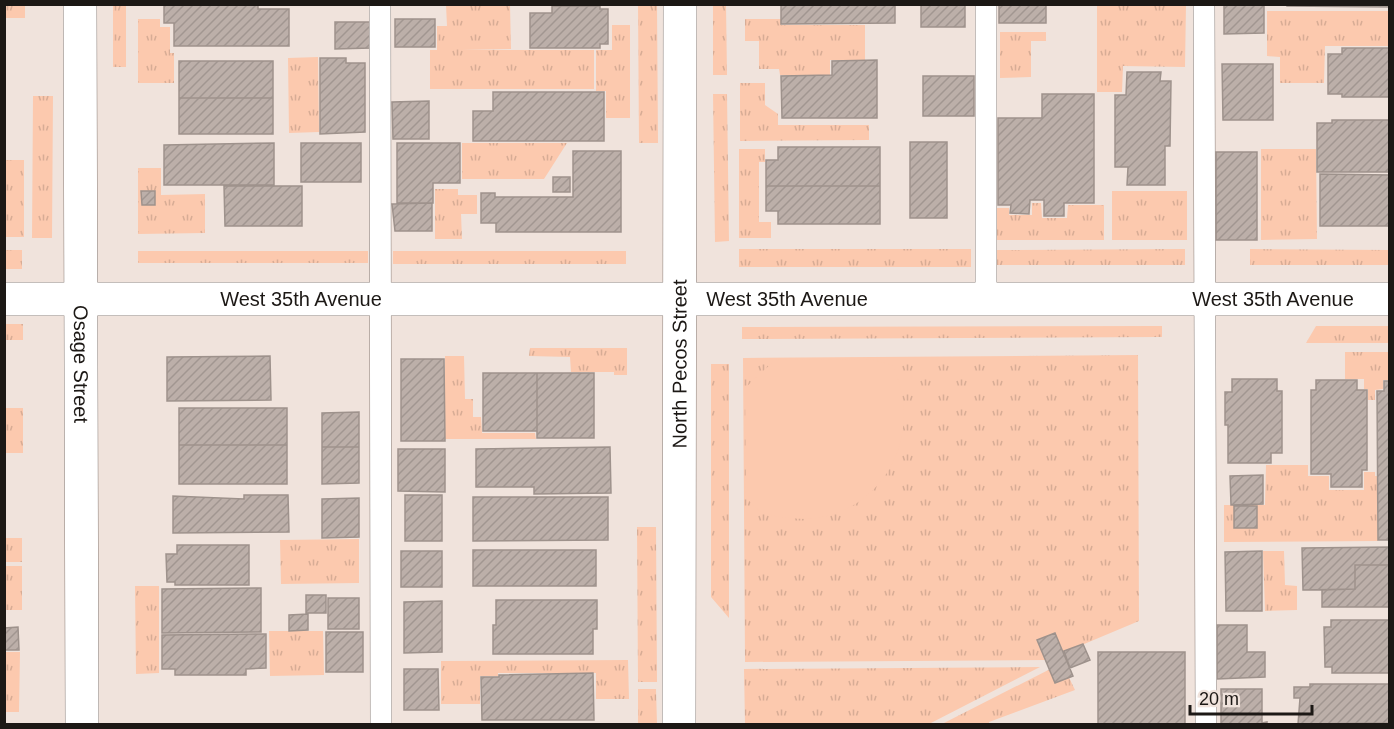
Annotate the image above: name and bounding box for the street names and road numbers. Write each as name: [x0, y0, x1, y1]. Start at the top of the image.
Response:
street label: North Pecos Street: [668, 279, 691, 449]
street label: West 35th Avenue: [220, 288, 382, 310]
street label: West 35th Avenue: [706, 288, 868, 310]
street label: West 35th Avenue: [1192, 288, 1354, 310]
street label: Osage Street: [70, 305, 92, 423]

